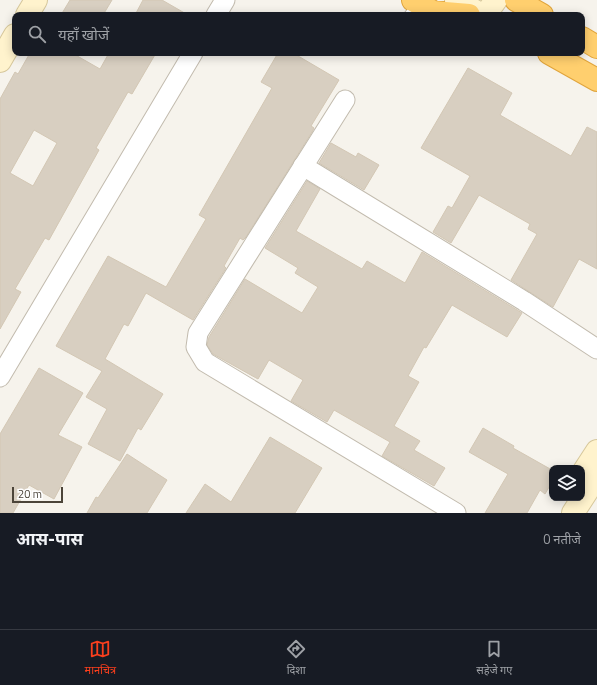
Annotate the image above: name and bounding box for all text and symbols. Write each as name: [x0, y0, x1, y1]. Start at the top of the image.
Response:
search box: [12, 12, 585, 56]
icon: search: [26, 23, 48, 45]
text: यहाँ खोजें: [58, 23, 109, 46]
map controls: [549, 465, 585, 501]
button: layers: [549, 465, 585, 501]
scale bar: [12, 485, 63, 504]
text: 20 m: [18, 486, 42, 502]
text: आस-पास: [16, 526, 83, 552]
text: 0 नतीजे: [543, 529, 581, 549]
tab: मानचित्र: [85, 638, 116, 678]
tab: दिशा: [285, 638, 307, 678]
tab: सहेजे गए: [476, 638, 512, 678]

